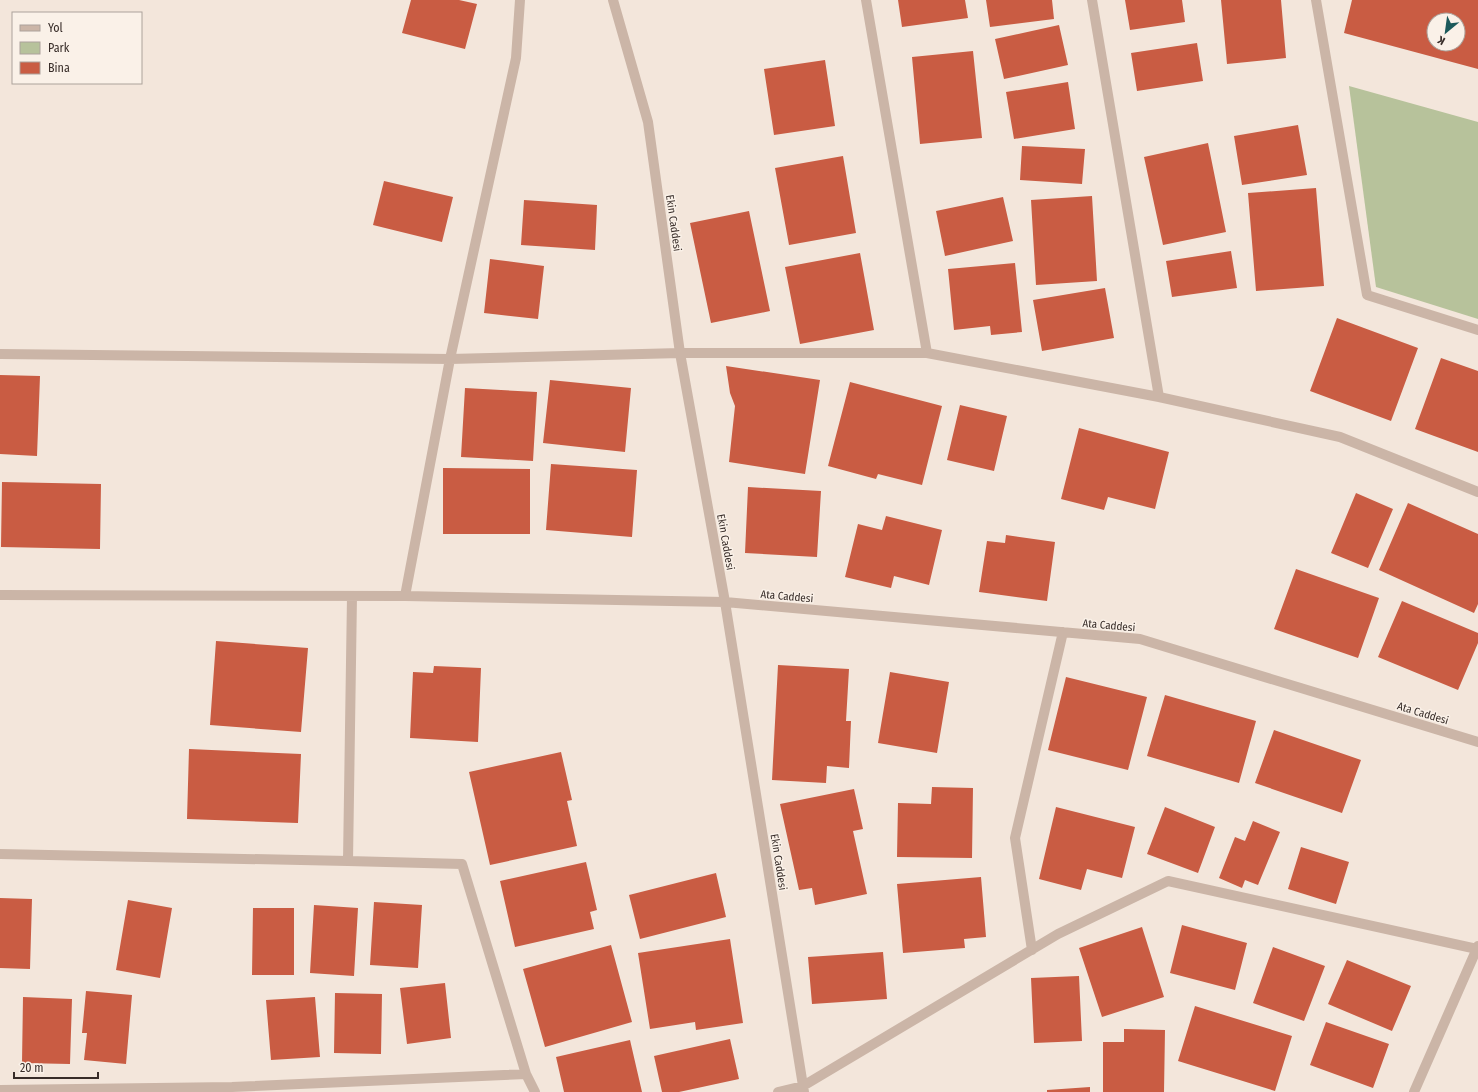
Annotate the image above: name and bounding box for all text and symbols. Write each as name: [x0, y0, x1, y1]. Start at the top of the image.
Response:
legend: [12, 12, 142, 84]
north arrow: [1426, 12, 1466, 52]
text: Yol: [48, 21, 63, 35]
text: K: [1435, 33, 1447, 48]
text: Park: [48, 41, 70, 55]
text: Bina: [48, 61, 70, 75]
street label: Ekin Caddesi: [663, 194, 684, 252]
street label: Ekin Caddesi: [714, 513, 737, 572]
street label: Ata Caddesi: [760, 588, 814, 605]
street label: Ata Caddesi: [1082, 617, 1136, 634]
street label: Ata Caddesi: [1396, 700, 1450, 727]
street label: Ekin Caddesi: [768, 833, 789, 891]
scale bar: [14, 1054, 98, 1080]
text: 20 m: [20, 1061, 44, 1075]

